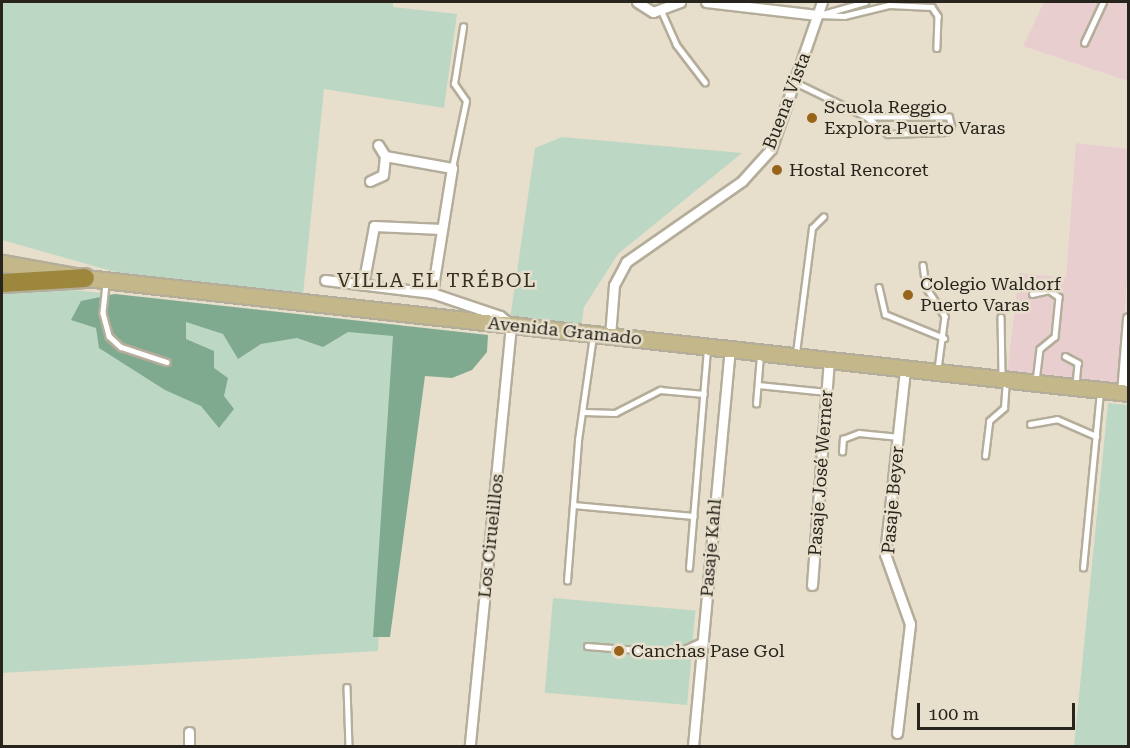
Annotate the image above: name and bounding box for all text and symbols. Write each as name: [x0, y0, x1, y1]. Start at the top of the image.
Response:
street label: Buena Vista: [759, 49, 815, 153]
place label: Scuola Reggio Explora Puerto Varas: [824, 97, 1005, 140]
marker: Scuola Reggio Explora Puerto Varas: [805, 111, 819, 125]
place label: Hostal Rencoret: [789, 159, 929, 181]
marker: Hostal Rencoret: [770, 163, 784, 177]
district label: VILLA EL TRÉBOL: [337, 268, 537, 292]
place label: Colegio Waldorf Puerto Varas: [920, 274, 1061, 316]
marker: Colegio Waldorf Puerto Varas: [901, 288, 915, 302]
street label: Avenida Gramado: [487, 312, 643, 350]
street label: Pasaje José Werner: [804, 389, 838, 557]
street label: Pasaje Beyer: [878, 445, 908, 555]
street label: Los Ciruelillos: [474, 473, 508, 599]
street label: Pasaje Kahl: [696, 498, 726, 598]
place label: Canchas Pase Gol: [631, 640, 785, 662]
marker: Canchas Pase Gol: [612, 644, 626, 658]
scale bar: [920, 691, 1078, 729]
text: 100 m: [928, 703, 979, 724]

